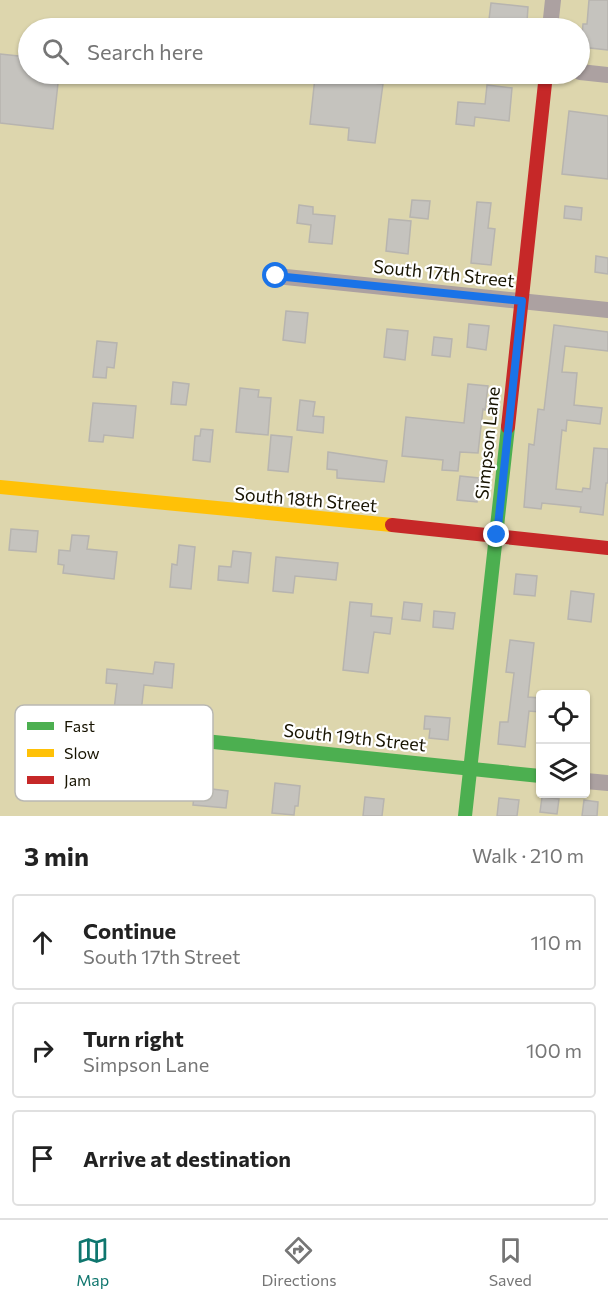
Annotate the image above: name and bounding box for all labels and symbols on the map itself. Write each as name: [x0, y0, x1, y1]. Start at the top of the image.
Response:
street label: South 17th Street: [372, 255, 516, 291]
route start: [262, 262, 288, 288]
street label: Simpson Lane: [470, 385, 504, 501]
street label: South 18th Street: [234, 482, 378, 516]
route end: [483, 521, 509, 547]
legend: [15, 705, 213, 801]
text: Fast: [64, 716, 95, 735]
street label: South 19th Street: [283, 719, 427, 755]
text: Slow: [64, 743, 100, 762]
text: Jam: [64, 770, 91, 789]

